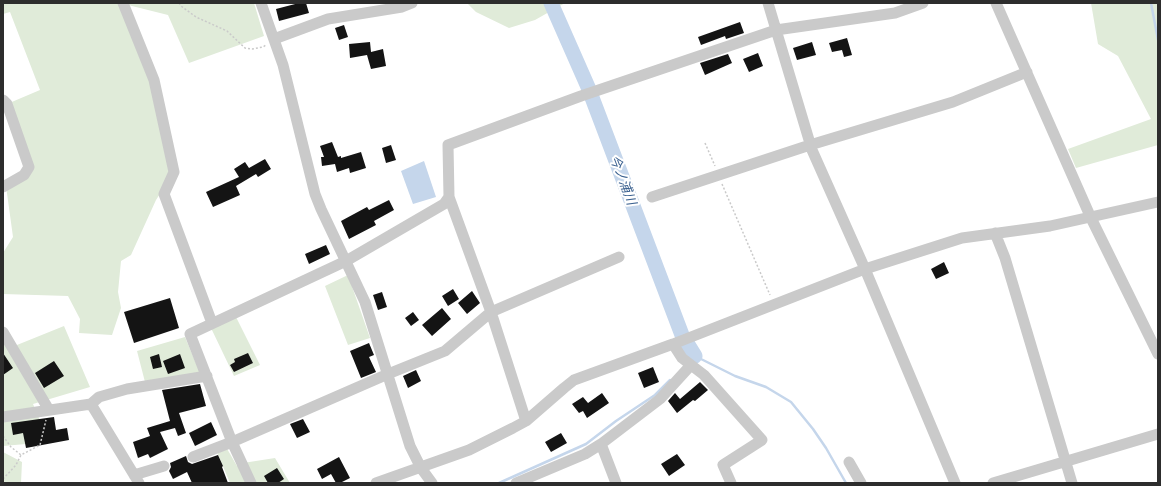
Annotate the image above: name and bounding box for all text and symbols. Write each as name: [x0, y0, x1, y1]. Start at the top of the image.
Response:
water label: 今ノ浦川: [606, 153, 640, 207]

